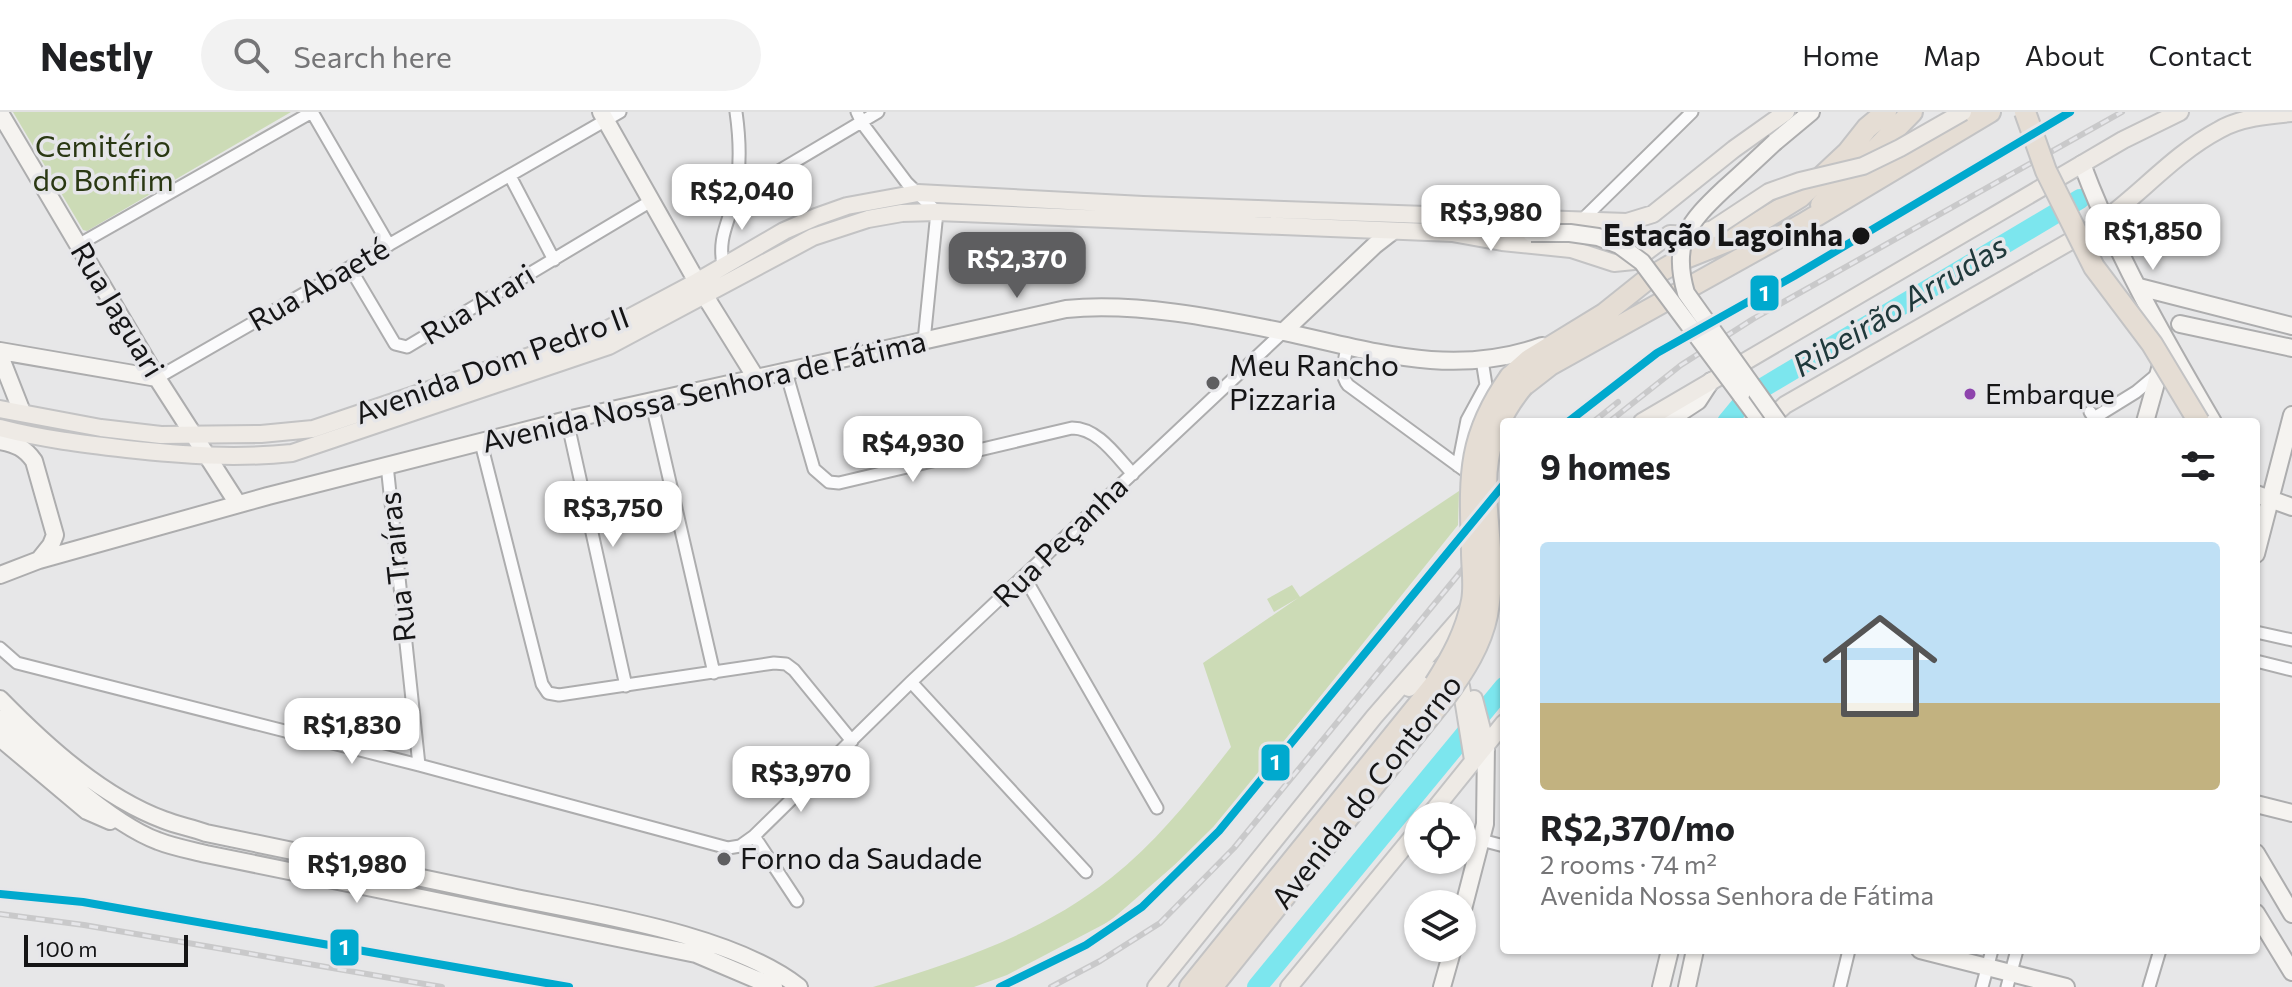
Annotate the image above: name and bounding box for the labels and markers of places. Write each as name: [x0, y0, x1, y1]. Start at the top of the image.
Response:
pin: R$2,040: [668, 164, 816, 232]
pin: R$3,980: [1417, 185, 1565, 253]
pin: R$1,850: [2079, 204, 2227, 272]
place label: Estação Lagoinha: [1603, 215, 1843, 253]
marker: Estação Lagoinha: [1850, 225, 1872, 247]
pin: R$2,370: [943, 232, 1091, 300]
place label: Meu Rancho Pizzaria: [1229, 345, 1399, 416]
marker: Meu Rancho Pizzaria: [1204, 374, 1222, 392]
place label: Embarque: [1985, 376, 2115, 410]
marker: Embarque: [1962, 386, 1978, 402]
pin: R$4,930: [839, 416, 987, 484]
pin: R$3,750: [539, 481, 687, 549]
pin: R$1,830: [278, 698, 426, 766]
pin: R$3,970: [727, 746, 875, 814]
pin: R$1,980: [283, 837, 431, 905]
place label: Forno da Saudade: [740, 838, 982, 875]
marker: Forno da Saudade: [715, 850, 733, 868]

